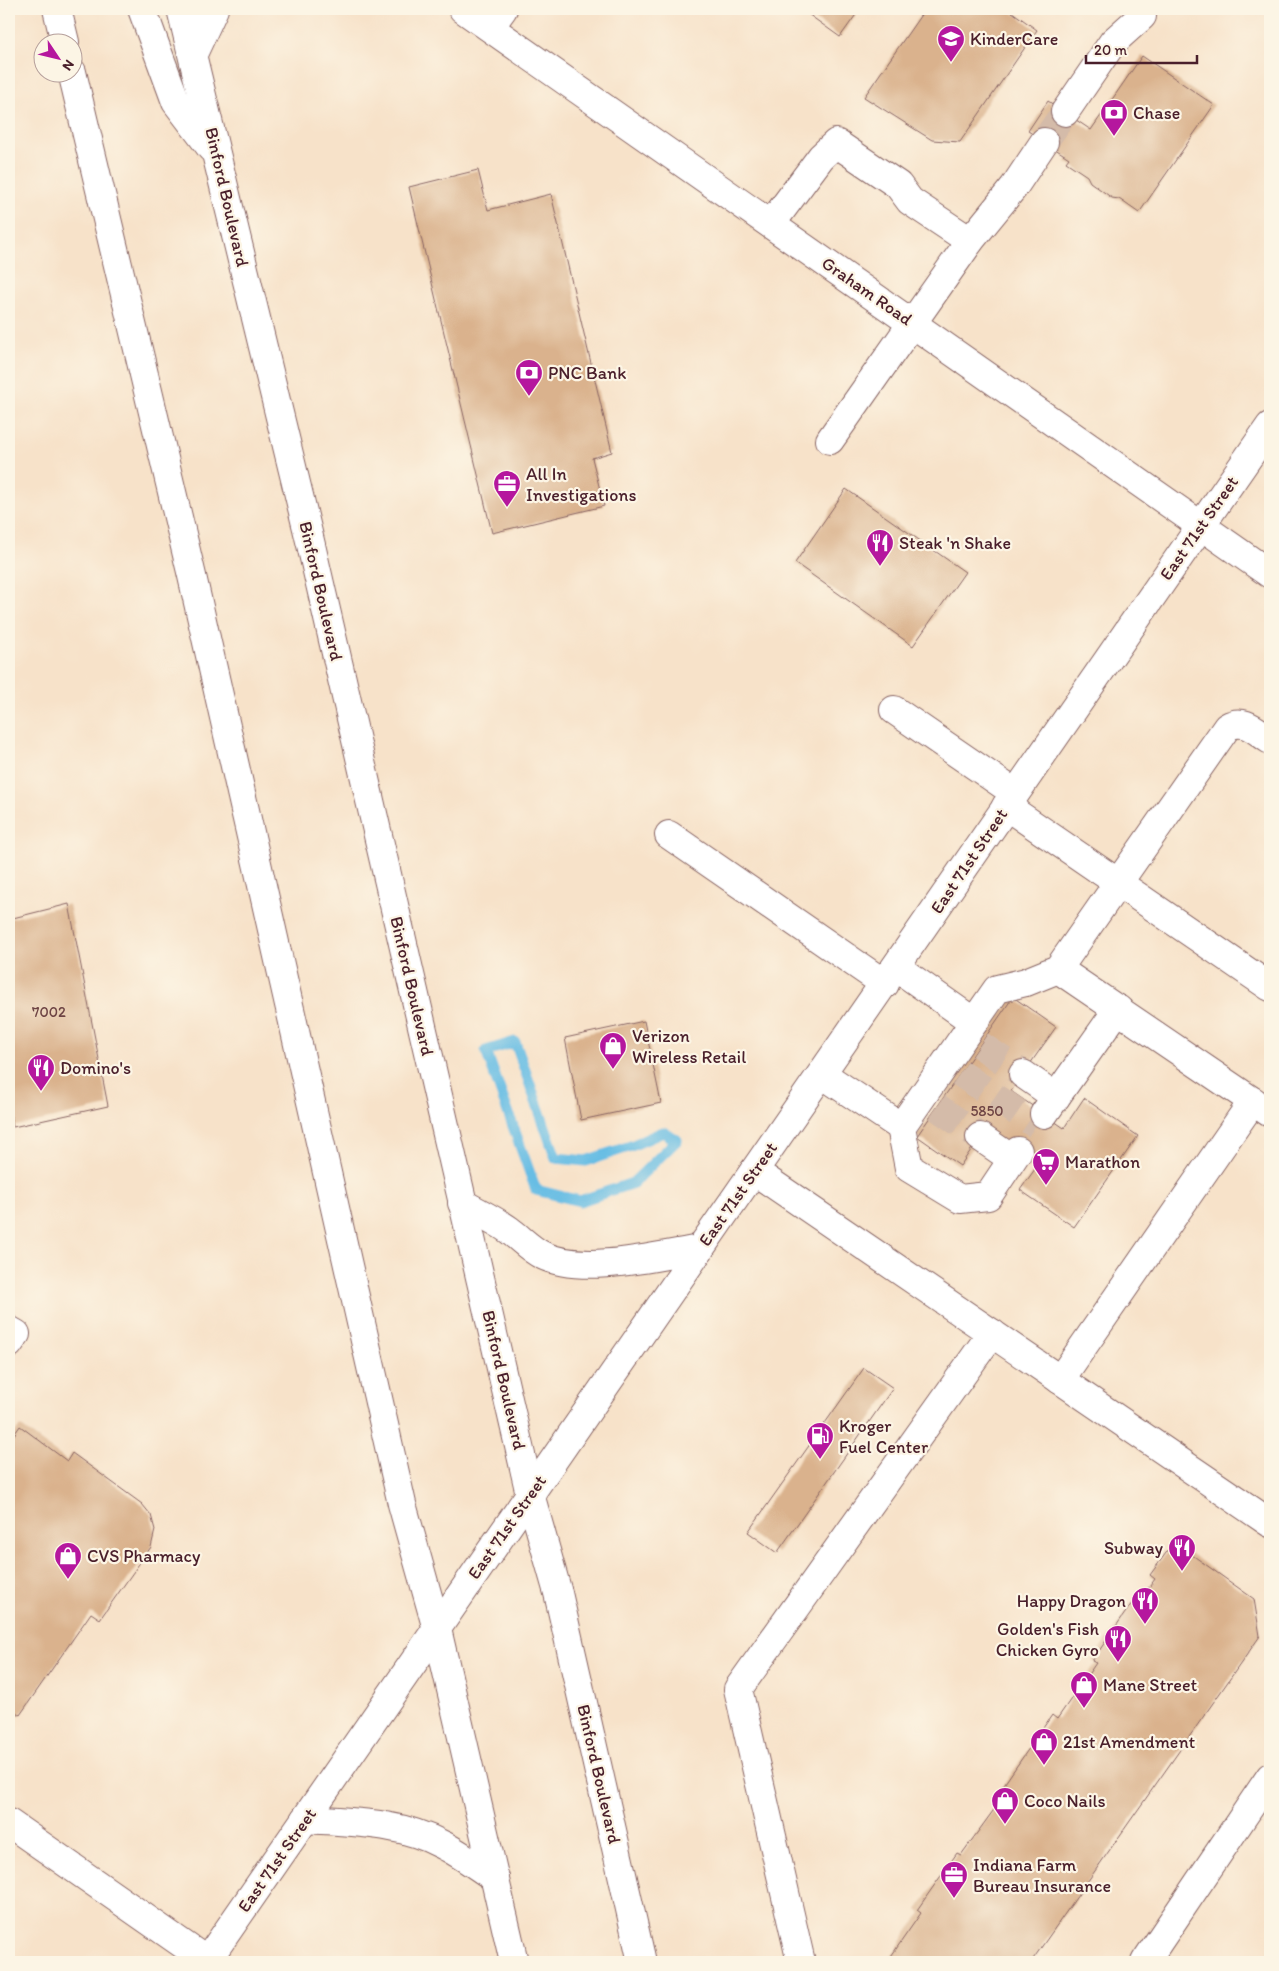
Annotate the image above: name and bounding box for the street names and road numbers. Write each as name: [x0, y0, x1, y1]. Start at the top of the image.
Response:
street label: Binford Boulevard: [200, 125, 254, 269]
street label: Graham Road: [817, 252, 917, 330]
street label: East 71st Street: [1155, 471, 1243, 584]
street label: Binford Boulevard: [294, 519, 348, 663]
street label: East 71st Street: [926, 804, 1012, 918]
street label: Binford Boulevard: [385, 914, 439, 1058]
street label: East 71st Street: [694, 1137, 782, 1250]
street label: Binford Boulevard: [477, 1308, 531, 1452]
street label: East 71st Street: [463, 1470, 551, 1583]
street label: Binford Boulevard: [572, 1702, 626, 1846]
street label: East 71st Street: [233, 1803, 321, 1916]

